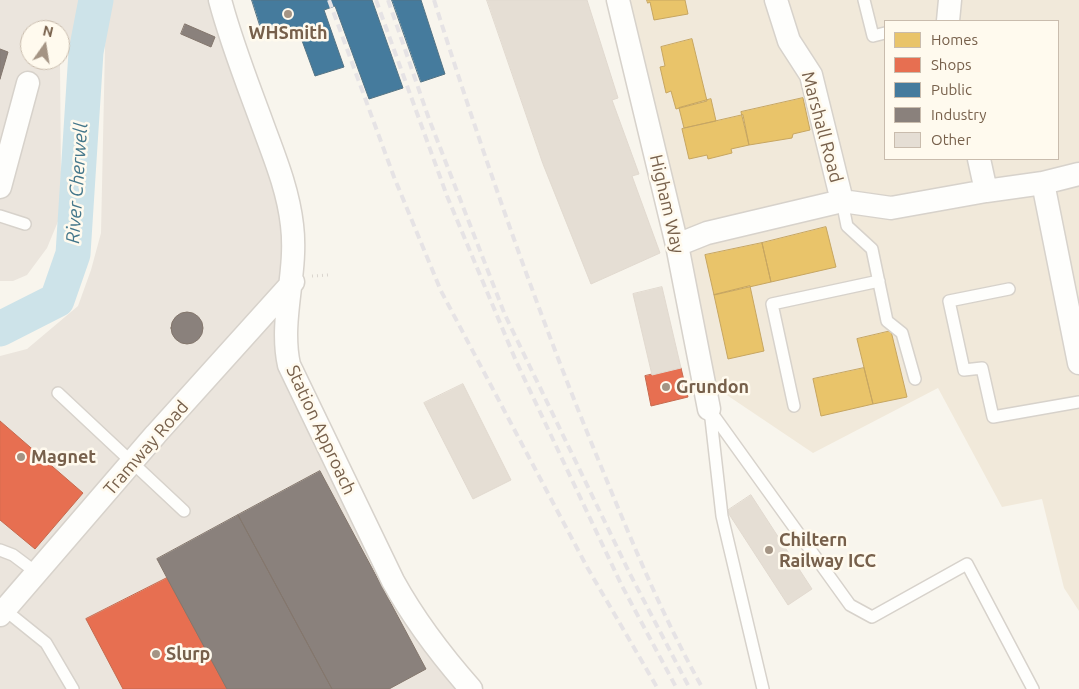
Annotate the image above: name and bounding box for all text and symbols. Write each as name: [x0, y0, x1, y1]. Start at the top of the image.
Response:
marker: WHSmith: [282, 8, 294, 20]
north arrow: [20, 20, 70, 70]
legend: [884, 20, 1059, 160]
text: N: [41, 22, 55, 40]
place label: WHSmith: [248, 22, 328, 44]
text: Homes: [931, 31, 978, 48]
text: Shops: [931, 56, 972, 73]
street label: Marshall Road: [797, 69, 847, 185]
text: Public: [931, 81, 972, 98]
text: Industry: [931, 106, 986, 123]
water label: River Cherwell: [61, 122, 93, 244]
text: Other: [931, 131, 971, 148]
street label: Higham Way: [645, 153, 689, 255]
street label: Station Approach: [282, 362, 360, 498]
place label: Grundon: [676, 376, 749, 398]
marker: Grundon: [660, 381, 672, 393]
street label: Tramway Road: [99, 396, 193, 500]
place label: Magnet: [31, 446, 96, 468]
marker: Magnet: [15, 451, 27, 463]
place label: Chiltern Railway ICC: [779, 529, 876, 572]
marker: Chiltern Railway ICC: [763, 544, 775, 556]
place label: Slurp: [166, 643, 210, 665]
marker: Slurp: [150, 648, 162, 660]

